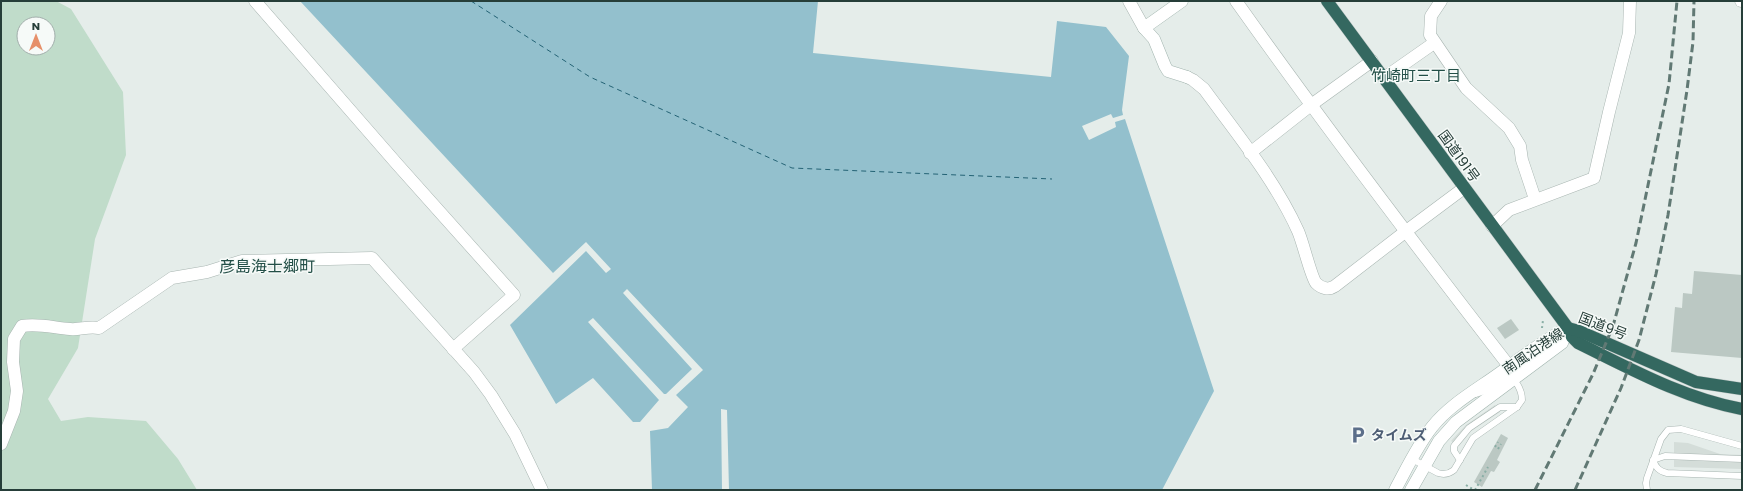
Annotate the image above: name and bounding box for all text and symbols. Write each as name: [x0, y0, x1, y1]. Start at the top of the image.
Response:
north arrow: [16, 16, 56, 56]
text: N: [32, 18, 40, 34]
district label: 竹崎町三丁目: [1371, 65, 1461, 86]
street label: 国道191号: [1433, 126, 1485, 186]
district label: 彦島海士郷町: [219, 255, 315, 278]
street label: 国道9号: [1576, 308, 1630, 344]
street label: 南風泊港線: [1498, 323, 1568, 379]
parking icon: タイムズ: [1348, 425, 1368, 445]
place label: タイムズ: [1371, 425, 1427, 445]

